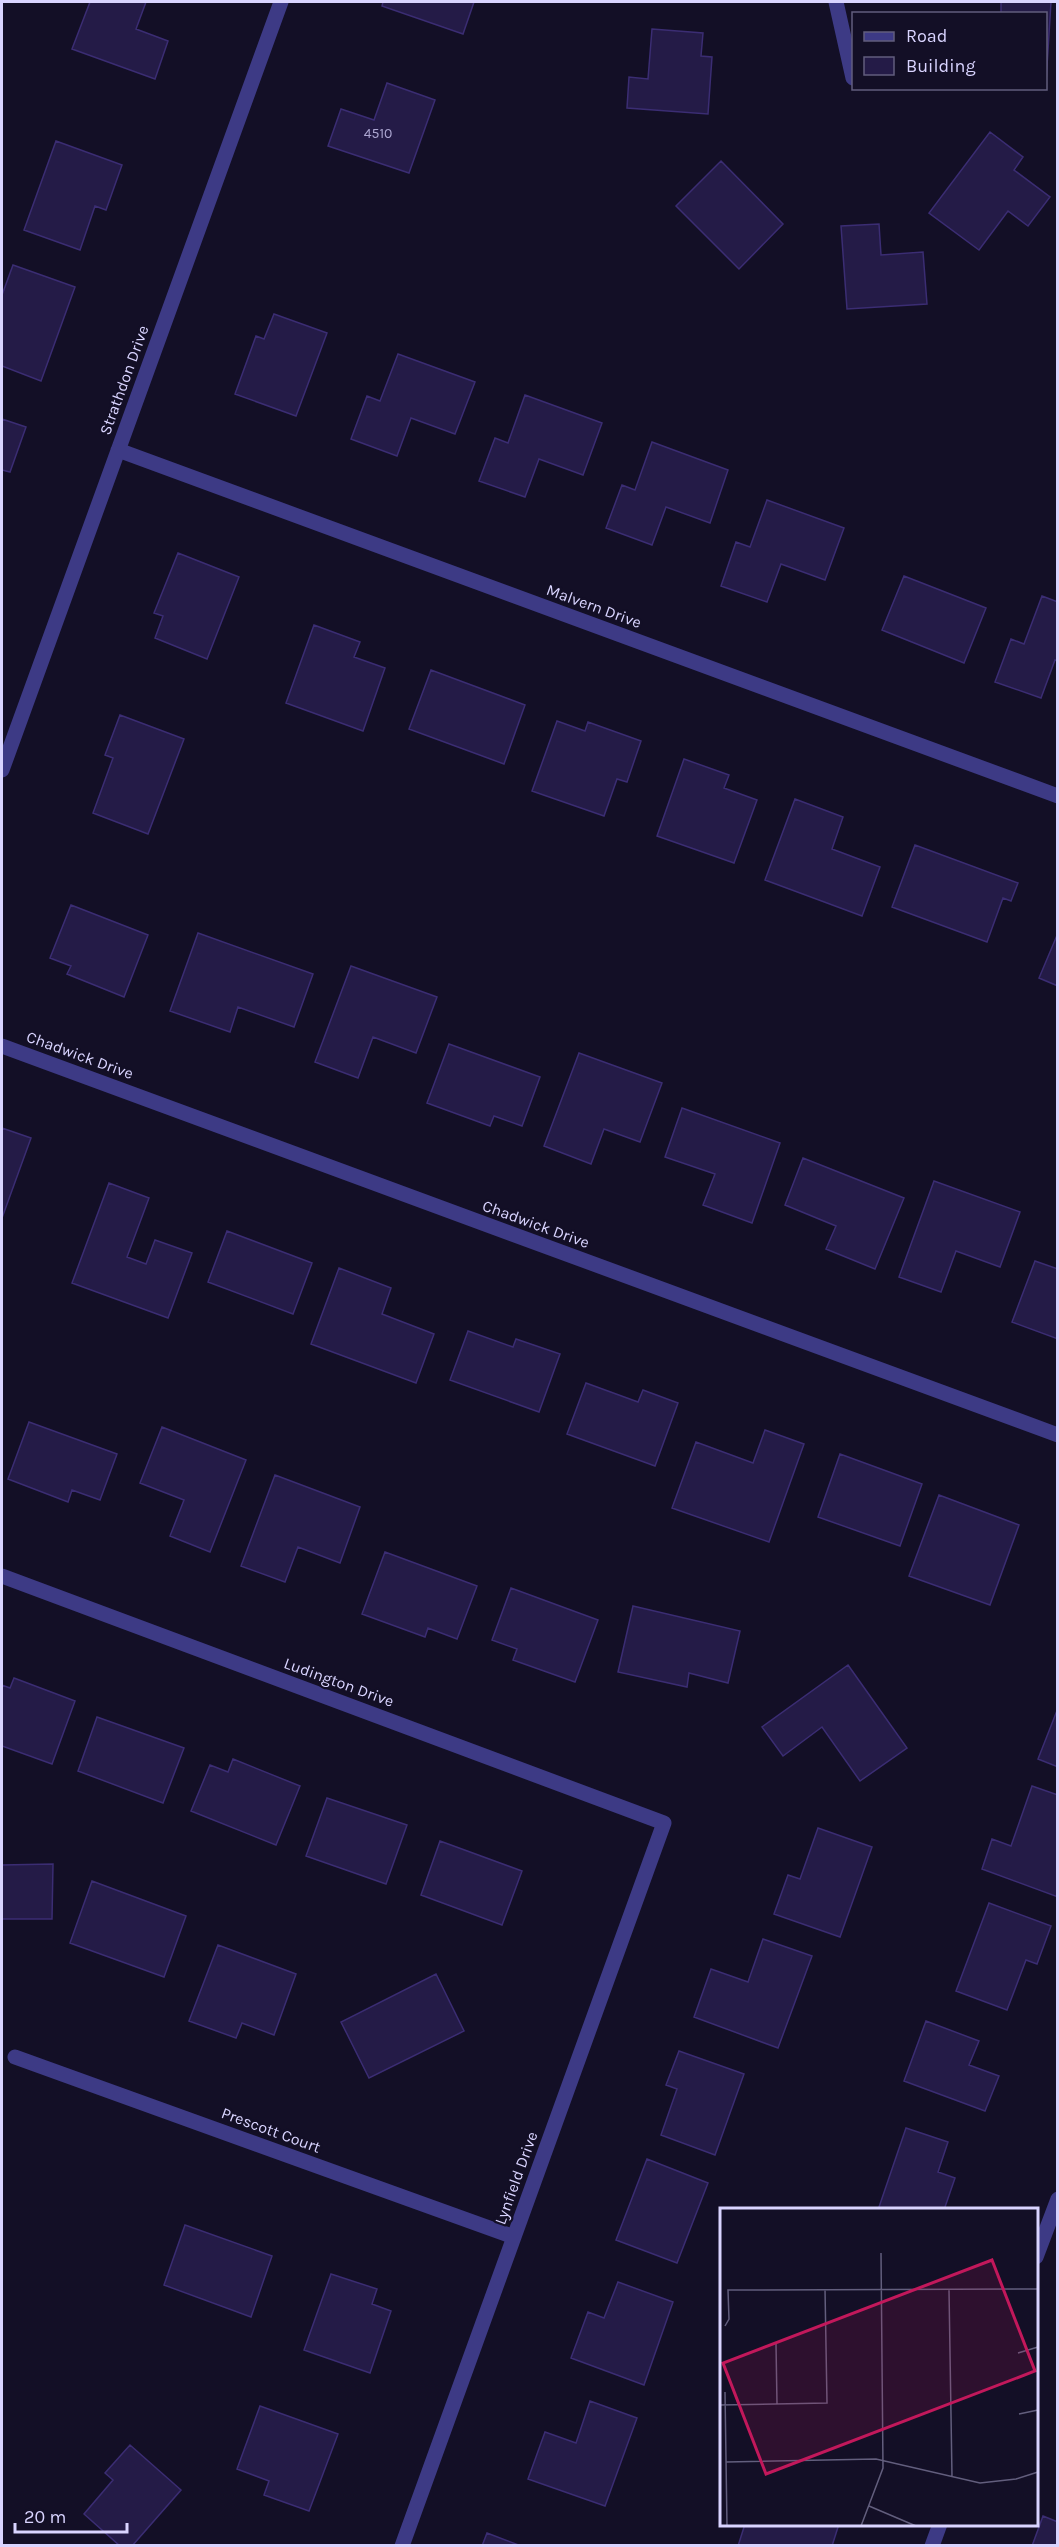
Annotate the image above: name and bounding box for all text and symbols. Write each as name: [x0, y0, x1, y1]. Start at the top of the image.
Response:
legend: [852, 12, 1047, 90]
text: Road: [906, 25, 947, 47]
text: Building: [906, 55, 976, 77]
house number: 4510: [364, 125, 392, 142]
street label: Strathdon Drive: [95, 323, 153, 437]
street label: Malvern Drive: [544, 580, 644, 632]
street label: Chadwick Drive: [24, 1027, 136, 1083]
street label: Chadwick Drive: [480, 1196, 592, 1252]
street label: Ludington Drive: [281, 1653, 397, 1711]
street label: Prescott Court: [219, 2103, 323, 2157]
street label: Lynfield Drive: [490, 2129, 542, 2227]
inset map: [720, 2208, 1038, 2526]
scale bar: [15, 2496, 128, 2534]
text: 20 m: [24, 2506, 66, 2528]

